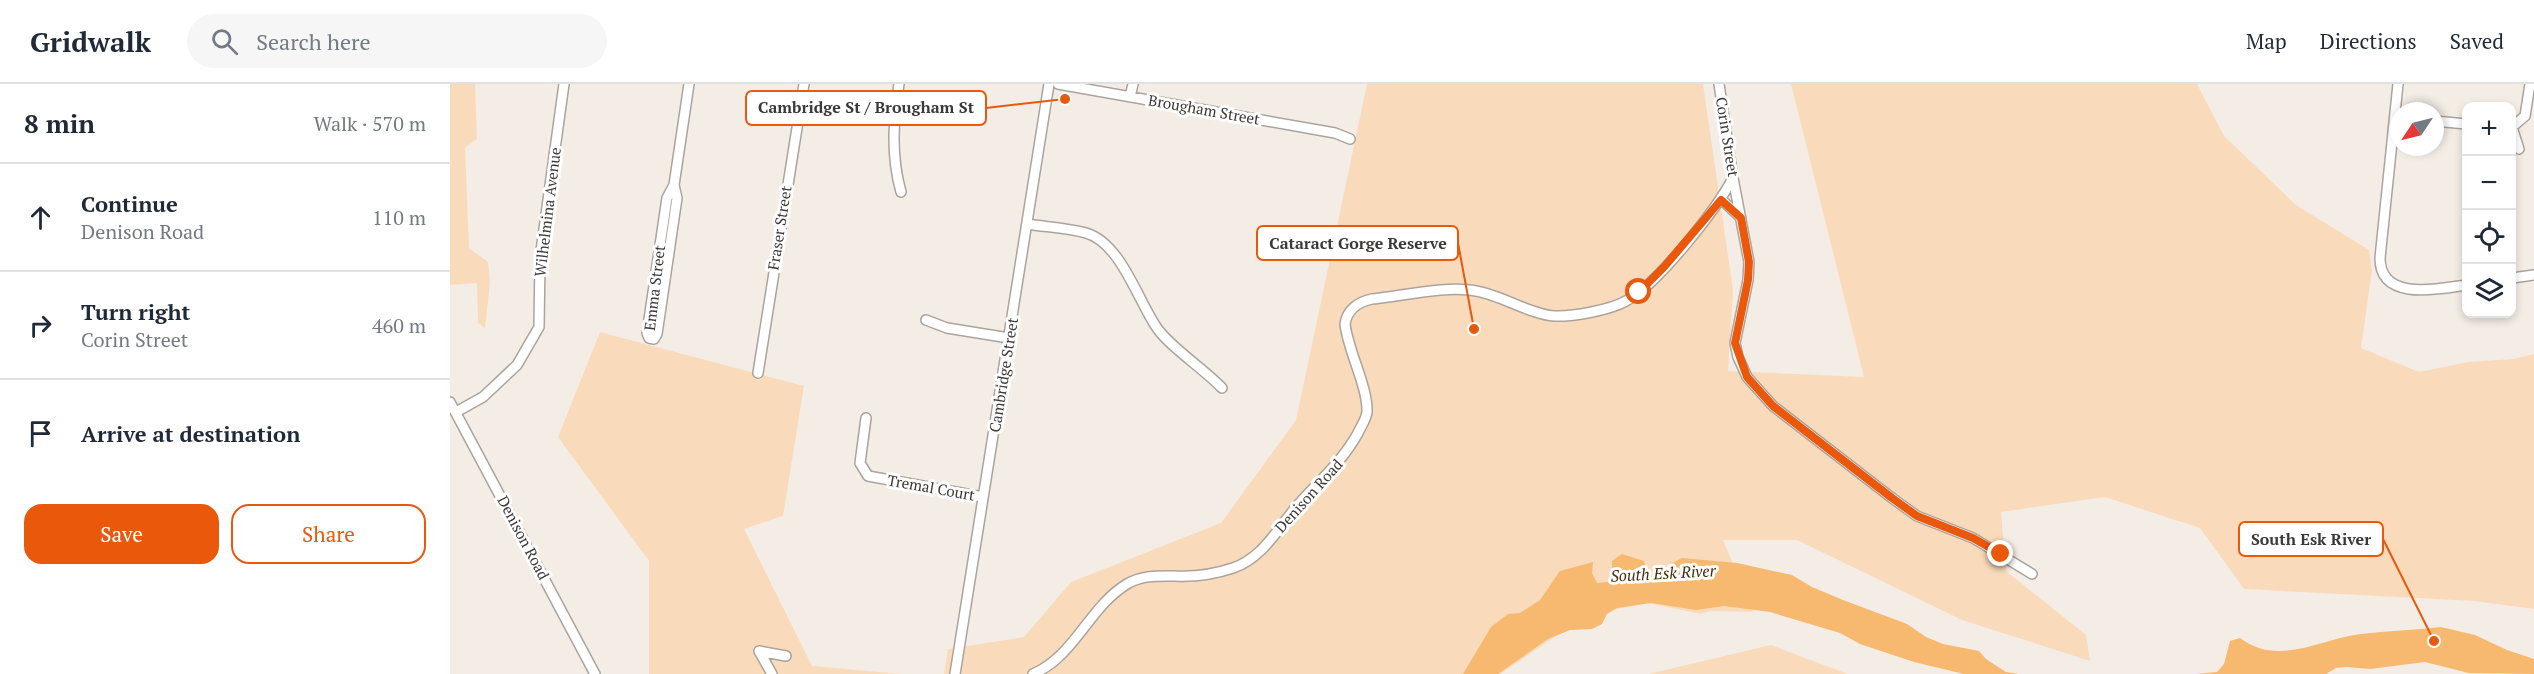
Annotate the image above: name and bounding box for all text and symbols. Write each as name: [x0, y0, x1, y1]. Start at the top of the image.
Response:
search box: [187, 14, 607, 68]
text: Gridwalk: [30, 23, 151, 60]
icon: search: [208, 25, 241, 58]
text: Search here: [256, 27, 371, 56]
text: Map: [2246, 27, 2287, 55]
text: Directions: [2320, 27, 2417, 55]
text: Saved: [2450, 27, 2504, 55]
street label: Brougham Street: [1147, 89, 1262, 129]
callout: Cambridge St / Brougham St: [746, 91, 986, 125]
text: Cambridge St / Brougham St: [758, 96, 975, 118]
street label: Corin Street: [1712, 96, 1744, 179]
north arrow: [2390, 102, 2444, 156]
map controls: [2462, 102, 2516, 318]
button: +: [2462, 102, 2516, 156]
text: 8 min: [24, 106, 95, 140]
text: Walk · 570 m: [314, 110, 426, 137]
street label: Wilhelmina Avenue: [529, 146, 565, 278]
button: −: [2462, 156, 2516, 210]
street label: Fraser Street: [762, 184, 796, 271]
text: Continue: [81, 189, 178, 218]
icon: ahead: [24, 201, 57, 234]
text: 110 m: [372, 204, 426, 231]
button: locate: [2462, 210, 2516, 264]
text: Denison Road: [81, 218, 204, 245]
callout: Cataract Gorge Reserve: [1257, 226, 1458, 260]
text: Cataract Gorge Reserve: [1269, 232, 1447, 254]
street label: Emma Street: [639, 244, 669, 332]
button: layers: [2462, 264, 2516, 318]
route start: [1625, 278, 1651, 304]
text: Turn right: [81, 297, 190, 326]
icon: right: [24, 309, 57, 342]
text: 460 m: [372, 312, 426, 339]
street label: Cambridge Street: [984, 316, 1022, 434]
text: Corin Street: [81, 326, 188, 353]
icon: arrive: [24, 417, 57, 450]
text: Arrive at destination: [81, 419, 300, 448]
street label: Denison Road: [1270, 454, 1347, 536]
street label: Tremal Court: [886, 469, 977, 505]
street label: Denison Road: [493, 492, 554, 583]
button: Save: [24, 504, 219, 564]
button: Share: [231, 504, 426, 564]
callout: South Esk River: [2239, 522, 2383, 556]
text: South Esk River: [2251, 528, 2371, 550]
route end: [1987, 540, 2013, 566]
water label: South Esk River: [1610, 559, 1717, 587]

